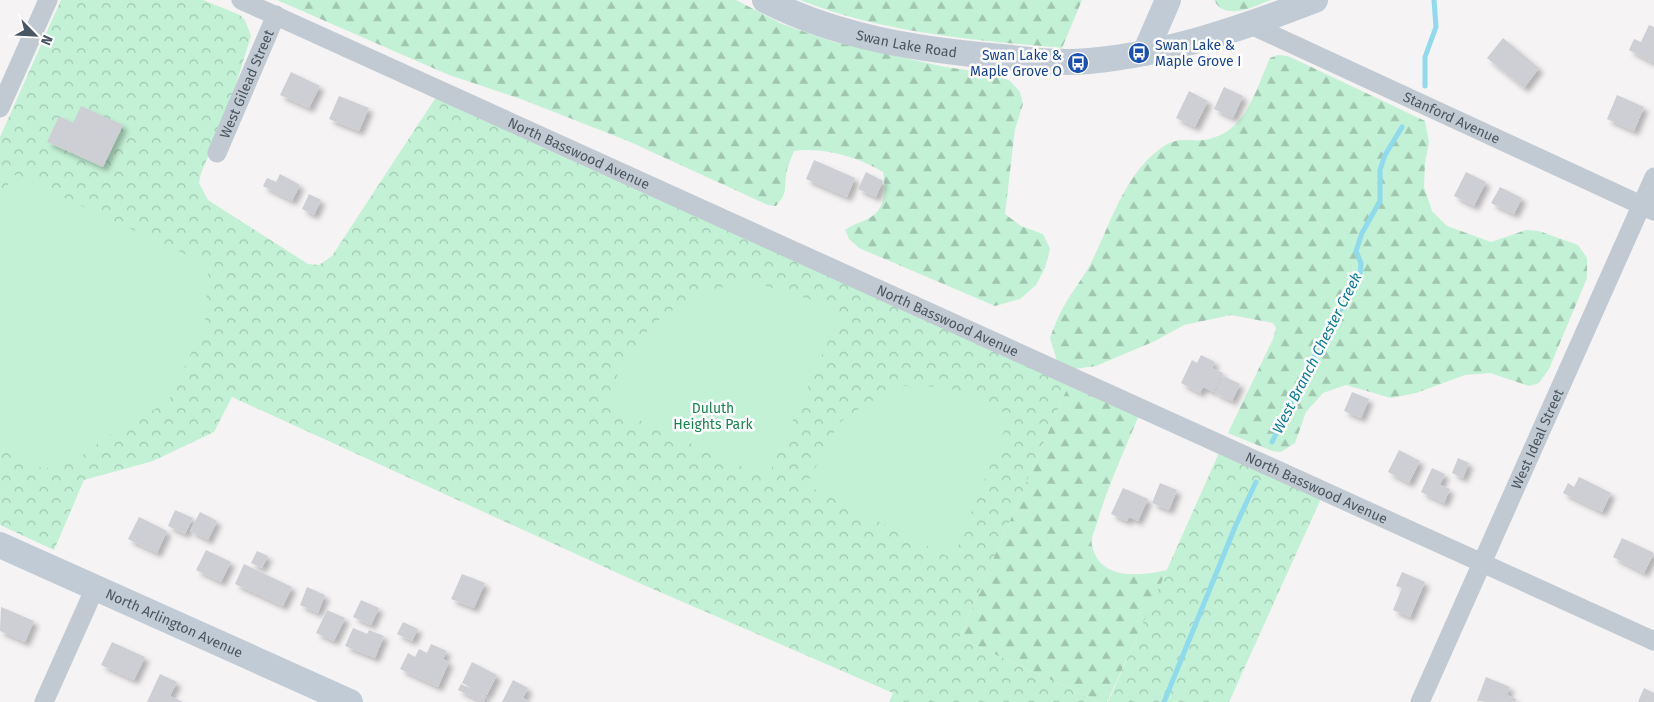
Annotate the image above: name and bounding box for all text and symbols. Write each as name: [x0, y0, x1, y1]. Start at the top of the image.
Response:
north arrow: [10, 10, 60, 60]
street label: West Gilead Street: [216, 26, 278, 141]
street label: Swan Lake Road: [854, 26, 958, 61]
text: N: [37, 32, 56, 48]
place label: Swan Lake & Maple Grove I: [1155, 37, 1241, 70]
bus stop icon: Swan Lake & Maple Grove I: [1127, 41, 1151, 65]
place label: Swan Lake & Maple Grove O: [970, 47, 1062, 80]
bus stop icon: Swan Lake & Maple Grove O: [1066, 51, 1090, 75]
street label: Stanford Avenue: [1401, 88, 1503, 147]
street label: North Basswood Avenue: [505, 114, 653, 193]
water label: West Branch Chester Creek: [1269, 270, 1365, 436]
street label: North Basswood Avenue: [874, 281, 1021, 360]
street label: West Ideal Street: [1508, 385, 1567, 492]
park label: Duluth Heights Park: [673, 400, 754, 433]
street label: North Basswood Avenue: [1243, 448, 1390, 527]
street label: North Arlington Avenue: [103, 585, 246, 661]

